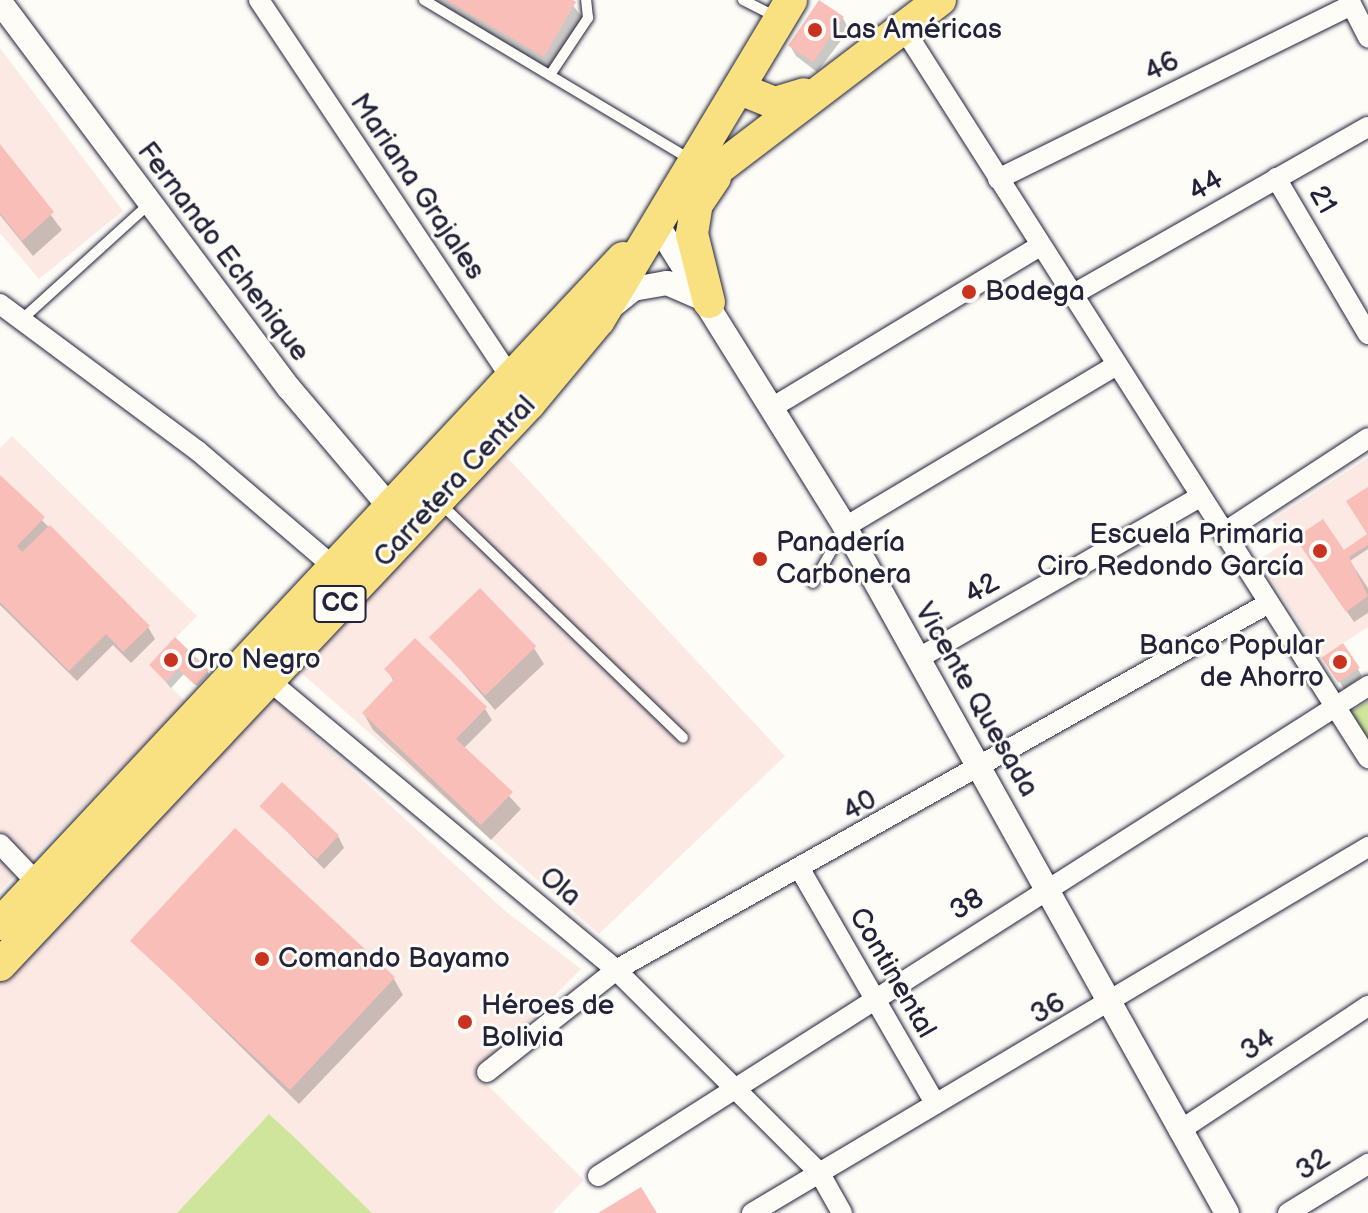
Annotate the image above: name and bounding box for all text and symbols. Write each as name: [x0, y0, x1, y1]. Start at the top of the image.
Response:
place label: Las Américas: [831, 13, 1002, 47]
marker: Las Américas: [806, 21, 824, 39]
street label: 46: [1139, 44, 1185, 90]
street label: Mariana Grajales: [342, 88, 492, 286]
street label: Fernando Echenique: [130, 136, 316, 368]
street label: 44: [1183, 163, 1229, 209]
street label: 21: [1301, 180, 1343, 220]
place label: Bodega: [985, 275, 1085, 309]
marker: Bodega: [960, 283, 978, 301]
street label: Carretera Central: [367, 389, 543, 575]
place label: Escuela Primaria Ciro Redondo García: [1037, 518, 1304, 584]
place label: Panadería Carbonera: [776, 526, 911, 592]
marker: Escuela Primaria Ciro Redondo García: [1311, 542, 1329, 560]
marker: Panadería Carbonera: [751, 550, 769, 568]
street label: 42: [959, 566, 1005, 612]
road number: CC: [312, 582, 368, 626]
street label: Vicente Quesada: [907, 597, 1045, 803]
place label: Banco Popular de Ahorro: [1139, 629, 1324, 695]
place label: Oro Negro: [187, 643, 321, 677]
marker: Oro Negro: [162, 651, 180, 669]
marker: Banco Popular de Ahorro: [1331, 653, 1349, 671]
street label: 40: [837, 783, 883, 829]
street label: Ola: [533, 860, 587, 914]
street label: 38: [944, 882, 990, 928]
street label: Continental: [841, 902, 943, 1044]
place label: Comando Bayamo: [278, 942, 510, 976]
marker: Comando Bayamo: [253, 950, 271, 968]
street label: 36: [1025, 986, 1071, 1032]
place label: Héroes de Bolivia: [481, 989, 614, 1055]
marker: Héroes de Bolivia: [456, 1013, 474, 1031]
street label: 34: [1234, 1022, 1282, 1068]
street label: 32: [1290, 1142, 1336, 1188]

